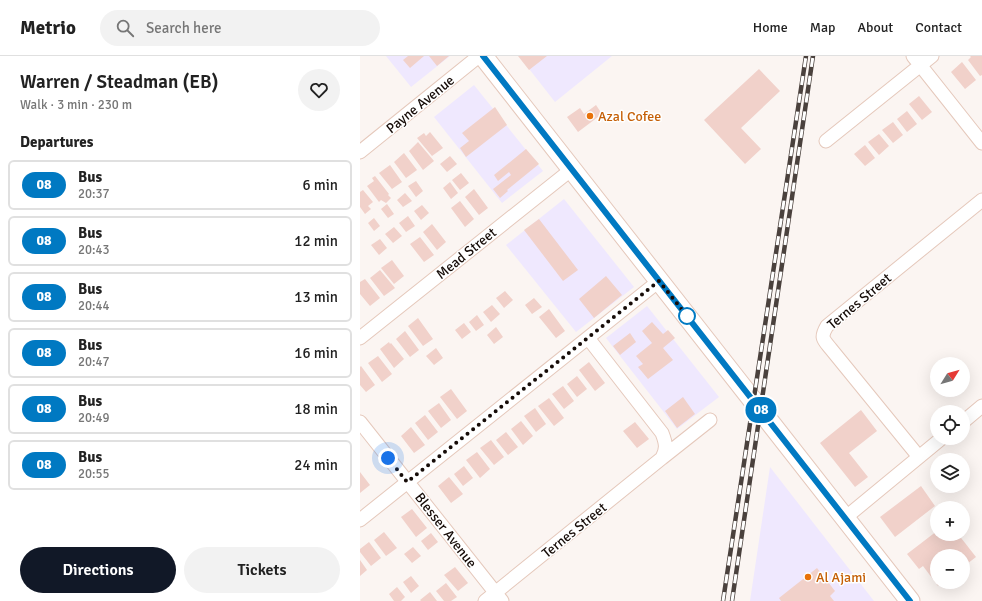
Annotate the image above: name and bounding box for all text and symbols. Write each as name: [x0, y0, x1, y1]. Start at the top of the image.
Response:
search box: [100, 10, 380, 46]
text: Metrio: [20, 16, 76, 40]
icon: search: [114, 17, 136, 39]
text: Search here: [146, 19, 222, 37]
text: Home: [753, 19, 788, 36]
text: Map: [810, 19, 835, 36]
text: About: [857, 19, 893, 36]
text: Contact: [915, 19, 962, 36]
button: heart: [298, 69, 340, 111]
text: Warren / Steadman (EB): [20, 70, 218, 94]
street label: Payne Avenue: [383, 72, 458, 137]
text: Walk · 3 min · 230 m: [20, 97, 132, 113]
place label: Azal Cofee: [598, 108, 661, 125]
marker: Azal Cofee: [585, 111, 595, 121]
text: Departures: [20, 133, 93, 151]
text: Bus: [78, 168, 102, 186]
text: 08: [36, 176, 52, 193]
text: 6 min: [302, 176, 338, 194]
text: 20:37: [78, 186, 110, 202]
text: Bus: [78, 224, 102, 242]
street label: Mead Street: [433, 224, 500, 283]
text: 08: [36, 232, 52, 249]
text: 12 min: [294, 232, 338, 250]
text: 20:43: [78, 242, 110, 258]
street label: Ternes Street: [824, 270, 895, 333]
text: Bus: [78, 280, 102, 298]
text: 08: [36, 288, 52, 305]
text: 13 min: [294, 288, 338, 306]
text: 20:44: [78, 298, 110, 314]
unlabelled marker: [678, 307, 696, 325]
text: Bus: [78, 336, 102, 354]
text: 08: [36, 344, 52, 361]
text: 16 min: [294, 344, 338, 362]
text: 20:47: [78, 354, 110, 370]
north arrow: [930, 357, 970, 397]
map controls: [930, 357, 970, 589]
text: Bus: [78, 392, 102, 410]
line badge: 08: [743, 397, 779, 423]
text: 08: [36, 400, 52, 417]
text: 18 min: [294, 400, 338, 418]
text: 08: [753, 401, 769, 418]
button: locate: [930, 405, 970, 445]
text: 20:49: [78, 410, 110, 426]
text: Bus: [78, 448, 102, 466]
your location: [378, 448, 398, 468]
button: layers: [930, 453, 970, 493]
text: 08: [36, 456, 52, 473]
text: 24 min: [294, 456, 338, 474]
text: 20:55: [78, 466, 110, 482]
street label: Blesser Avenue: [411, 489, 480, 571]
street label: Ternes Street: [539, 499, 610, 562]
button: +: [930, 501, 970, 541]
button: Directions: [20, 547, 176, 593]
button: Tickets: [184, 547, 340, 593]
button: −: [930, 549, 970, 589]
place label: Al Ajami: [816, 569, 866, 586]
marker: Al Ajami: [803, 572, 813, 582]

